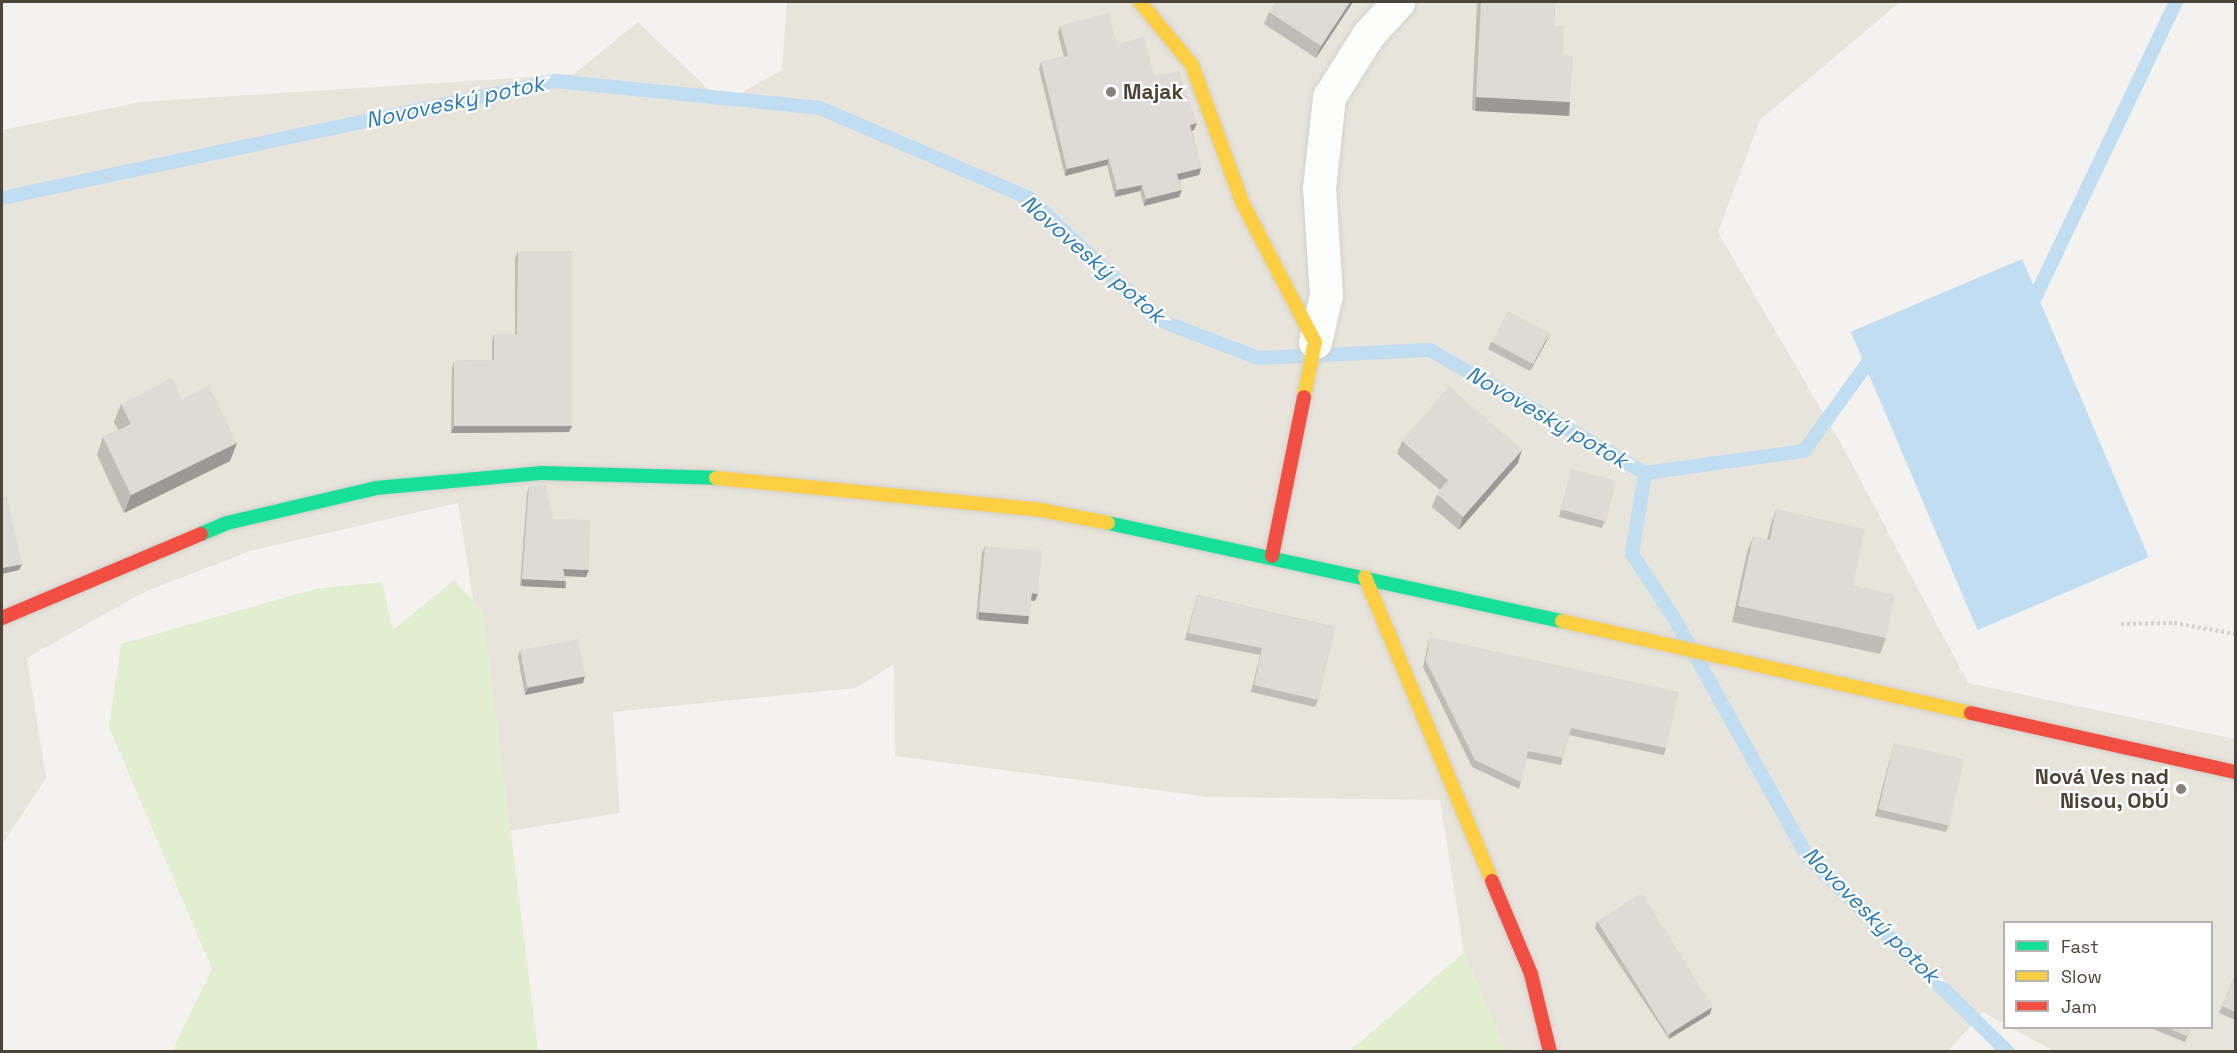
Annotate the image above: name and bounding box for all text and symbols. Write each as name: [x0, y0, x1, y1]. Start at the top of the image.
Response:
water label: Novoveský potok: [363, 70, 547, 134]
place label: Majak: [1123, 79, 1183, 105]
marker: Majak: [1104, 85, 1118, 99]
water label: Novoveský potok: [1016, 189, 1170, 329]
water label: Novoveský potok: [1462, 360, 1632, 474]
place label: Nová Ves nad Nisou, ObÚ: [2035, 764, 2169, 814]
marker: Nová Ves nad Nisou, ObÚ: [2174, 782, 2188, 796]
water label: Novoveský potok: [1797, 841, 1945, 989]
legend: [2003, 921, 2213, 1029]
text: Fast: [2061, 935, 2098, 958]
text: Slow: [2061, 965, 2102, 988]
text: Jam: [2061, 995, 2097, 1018]

